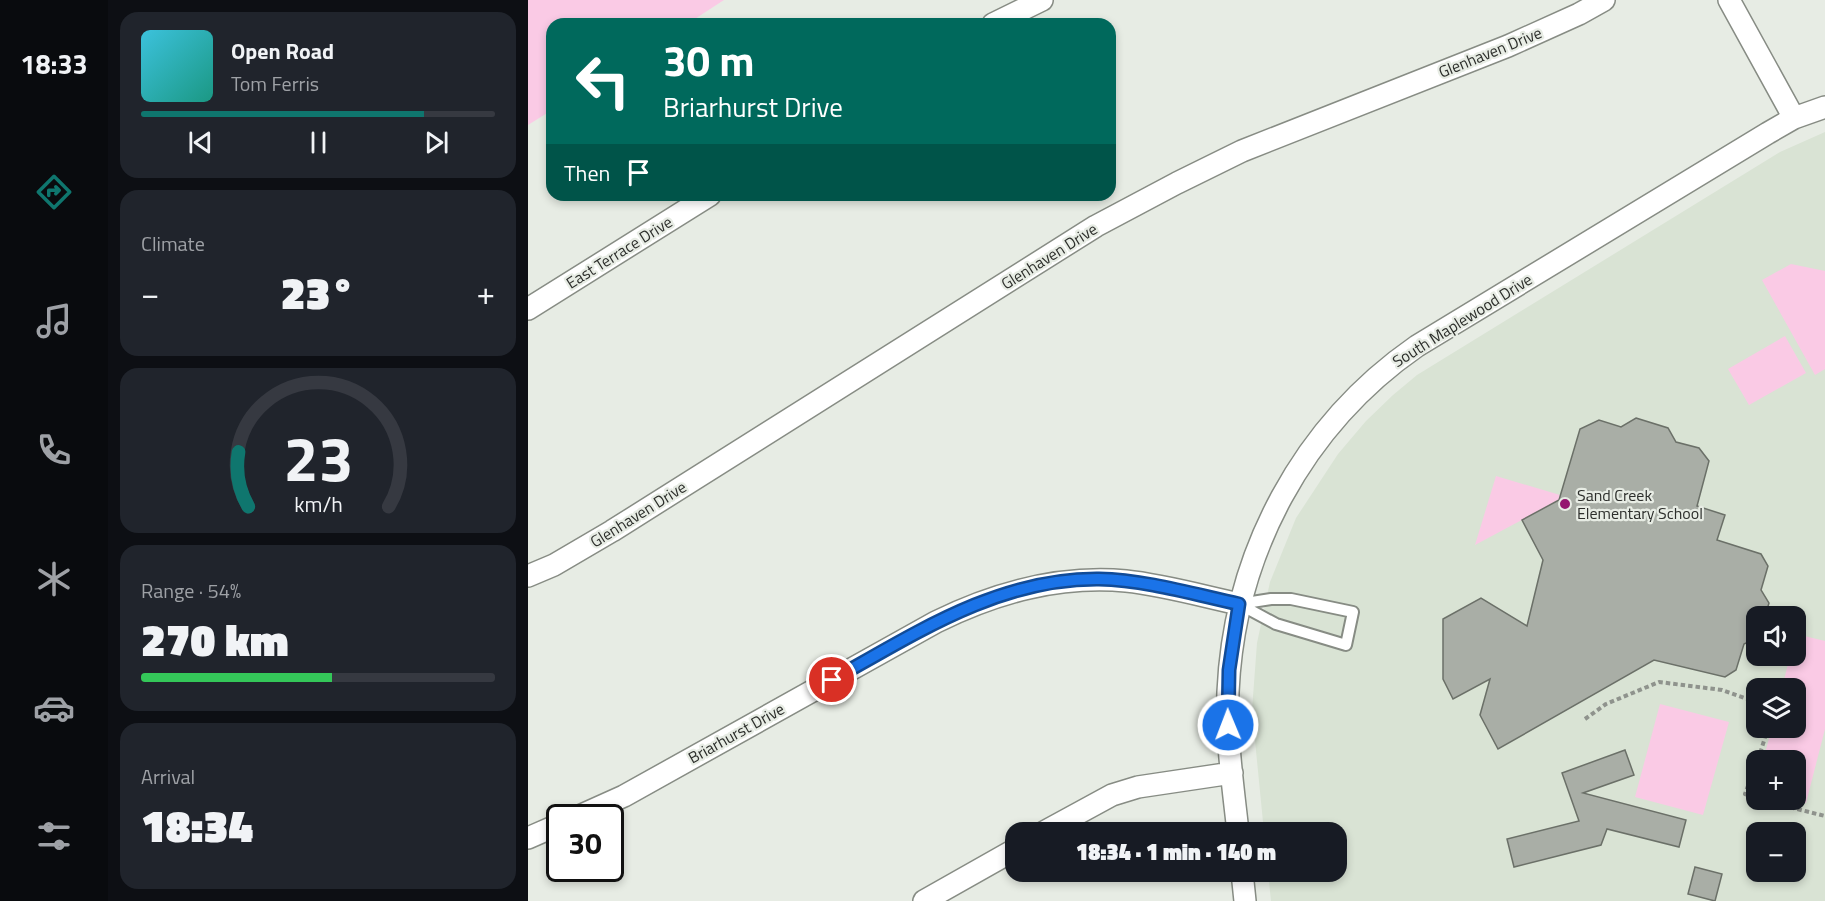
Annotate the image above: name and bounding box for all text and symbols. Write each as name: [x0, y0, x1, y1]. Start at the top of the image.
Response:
street label: Glenhaven Drive: [1435, 20, 1545, 84]
text: 30 m: [663, 28, 755, 92]
text: Open Road: [231, 34, 334, 68]
icon: left: [564, 42, 642, 120]
text: 18:33: [20, 43, 88, 84]
text: Tom Ferris: [231, 68, 319, 99]
text: Briarhurst Drive: [663, 86, 843, 127]
icon: previous: [184, 126, 217, 159]
icon: pause: [302, 126, 335, 159]
icon: next: [420, 126, 453, 159]
text: Then: [564, 156, 610, 190]
icon: arrive: [622, 156, 655, 189]
icon: directions: [33, 171, 75, 213]
street label: East Terrace Drive: [561, 210, 677, 294]
street label: Glenhaven Drive: [996, 217, 1102, 295]
text: Climate: [141, 228, 205, 259]
text: 23°: [281, 258, 355, 326]
street label: South Maplewood Drive: [1387, 267, 1537, 373]
text: −: [141, 268, 159, 318]
text: +: [477, 268, 495, 318]
icon: music: [33, 300, 75, 342]
text: 23: [283, 411, 353, 506]
icon: phone: [33, 429, 75, 471]
street label: Glenhaven Drive: [585, 475, 691, 553]
place label: Sand Creek Elementary School: [1577, 483, 1703, 525]
text: km/h: [294, 489, 342, 521]
marker: Sand Creek Elementary School: [1558, 497, 1572, 511]
icon: climate: [33, 558, 75, 600]
text: Range · 54%: [141, 575, 241, 606]
text: 270 km: [141, 605, 289, 673]
map controls: [1746, 606, 1806, 882]
button: sound: [1746, 606, 1806, 666]
pin: [806, 654, 857, 705]
icon: arrive: [815, 663, 848, 696]
button: layers: [1746, 678, 1806, 738]
icon: car: [33, 687, 75, 729]
position arrow: [1196, 693, 1260, 757]
street label: Briarhurst Drive: [684, 697, 788, 769]
button: +: [1746, 750, 1806, 810]
text: Arrival: [141, 761, 195, 792]
text: 18:34: [141, 791, 253, 859]
speed limit sign: 30: [546, 804, 624, 882]
icon: filters: [33, 815, 75, 857]
button: −: [1746, 822, 1806, 882]
text: 18:34 · 1 min · 140 m: [1076, 835, 1276, 869]

